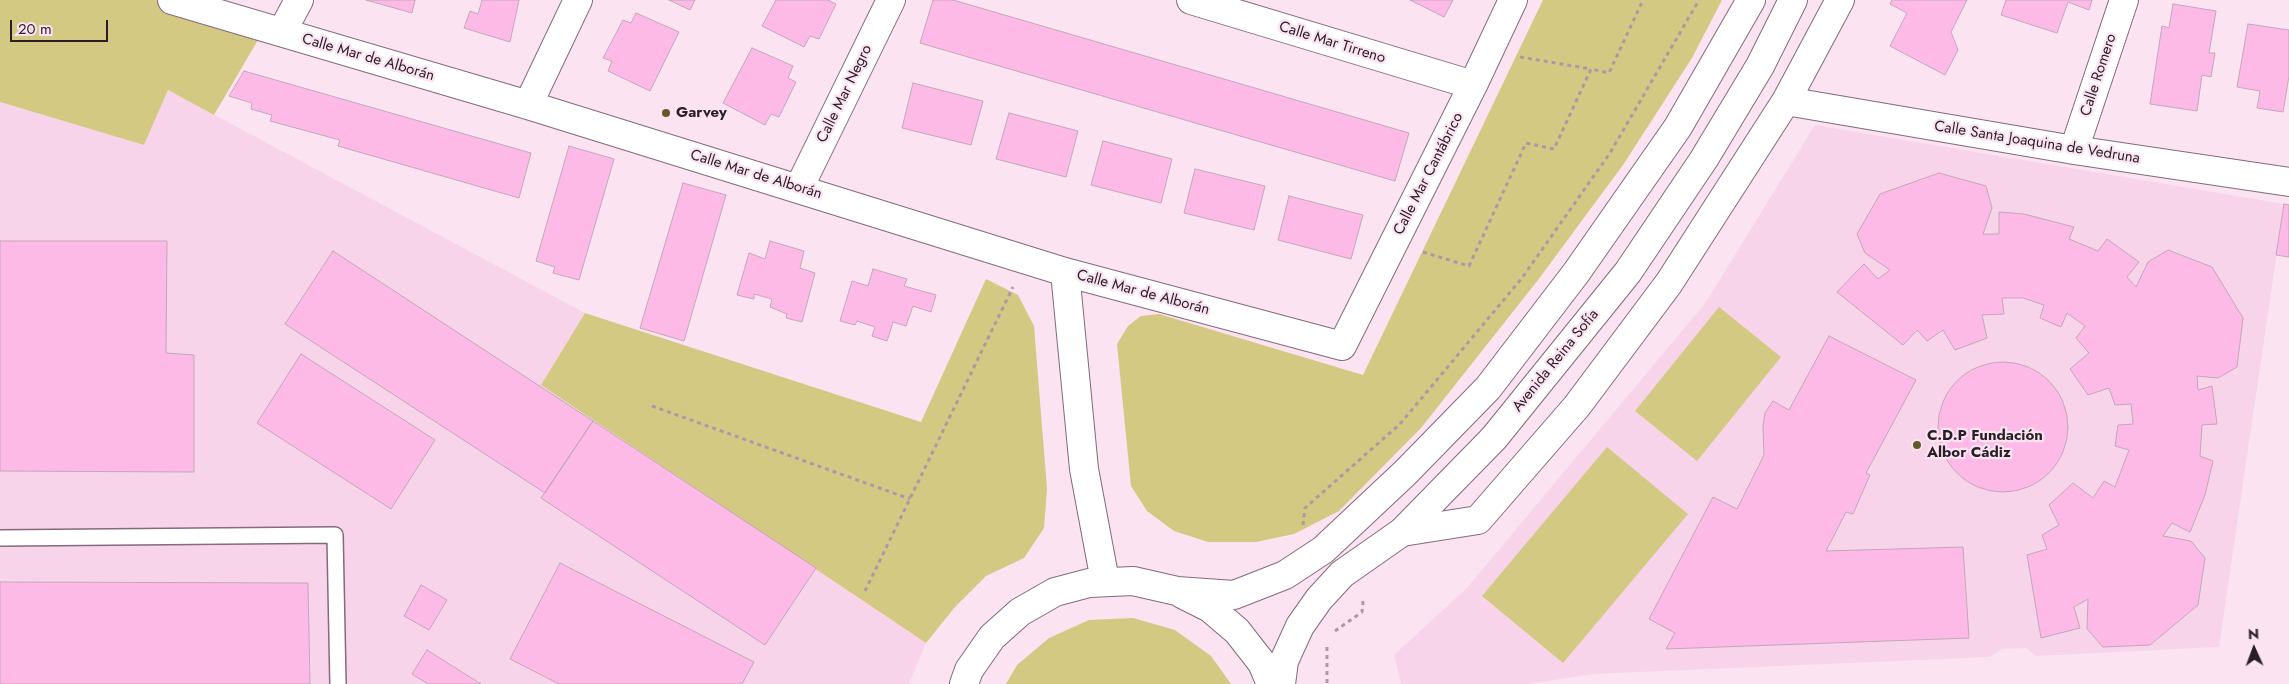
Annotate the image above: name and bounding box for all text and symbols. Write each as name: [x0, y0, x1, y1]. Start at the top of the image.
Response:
scale bar: [12, 10, 110, 42]
text: 20 m: [18, 18, 52, 40]
street label: Calle Mar Tirreno: [1277, 18, 1387, 68]
street label: Calle Mar de Alborán: [300, 30, 436, 86]
street label: Calle Romero: [2077, 31, 2121, 119]
street label: Calle Mar Negro: [814, 42, 876, 146]
place label: Garvey: [676, 104, 727, 122]
marker: Garvey: [660, 107, 672, 119]
street label: Calle Mar Cantábrico: [1390, 110, 1468, 238]
street label: Calle Santa Joaquina de Vedruna: [1933, 118, 2141, 168]
street label: Calle Mar de Alborán: [688, 146, 824, 204]
street label: Calle Mar de Alborán: [1075, 267, 1211, 319]
street label: Avenida Reina Sofía: [1509, 306, 1603, 416]
place label: C.D.P Fundación Albor Cádiz: [1927, 427, 2043, 462]
marker: C.D.P Fundación Albor Cádiz: [1911, 439, 1923, 451]
north arrow: [2229, 624, 2279, 674]
text: N: [2248, 624, 2259, 644]

